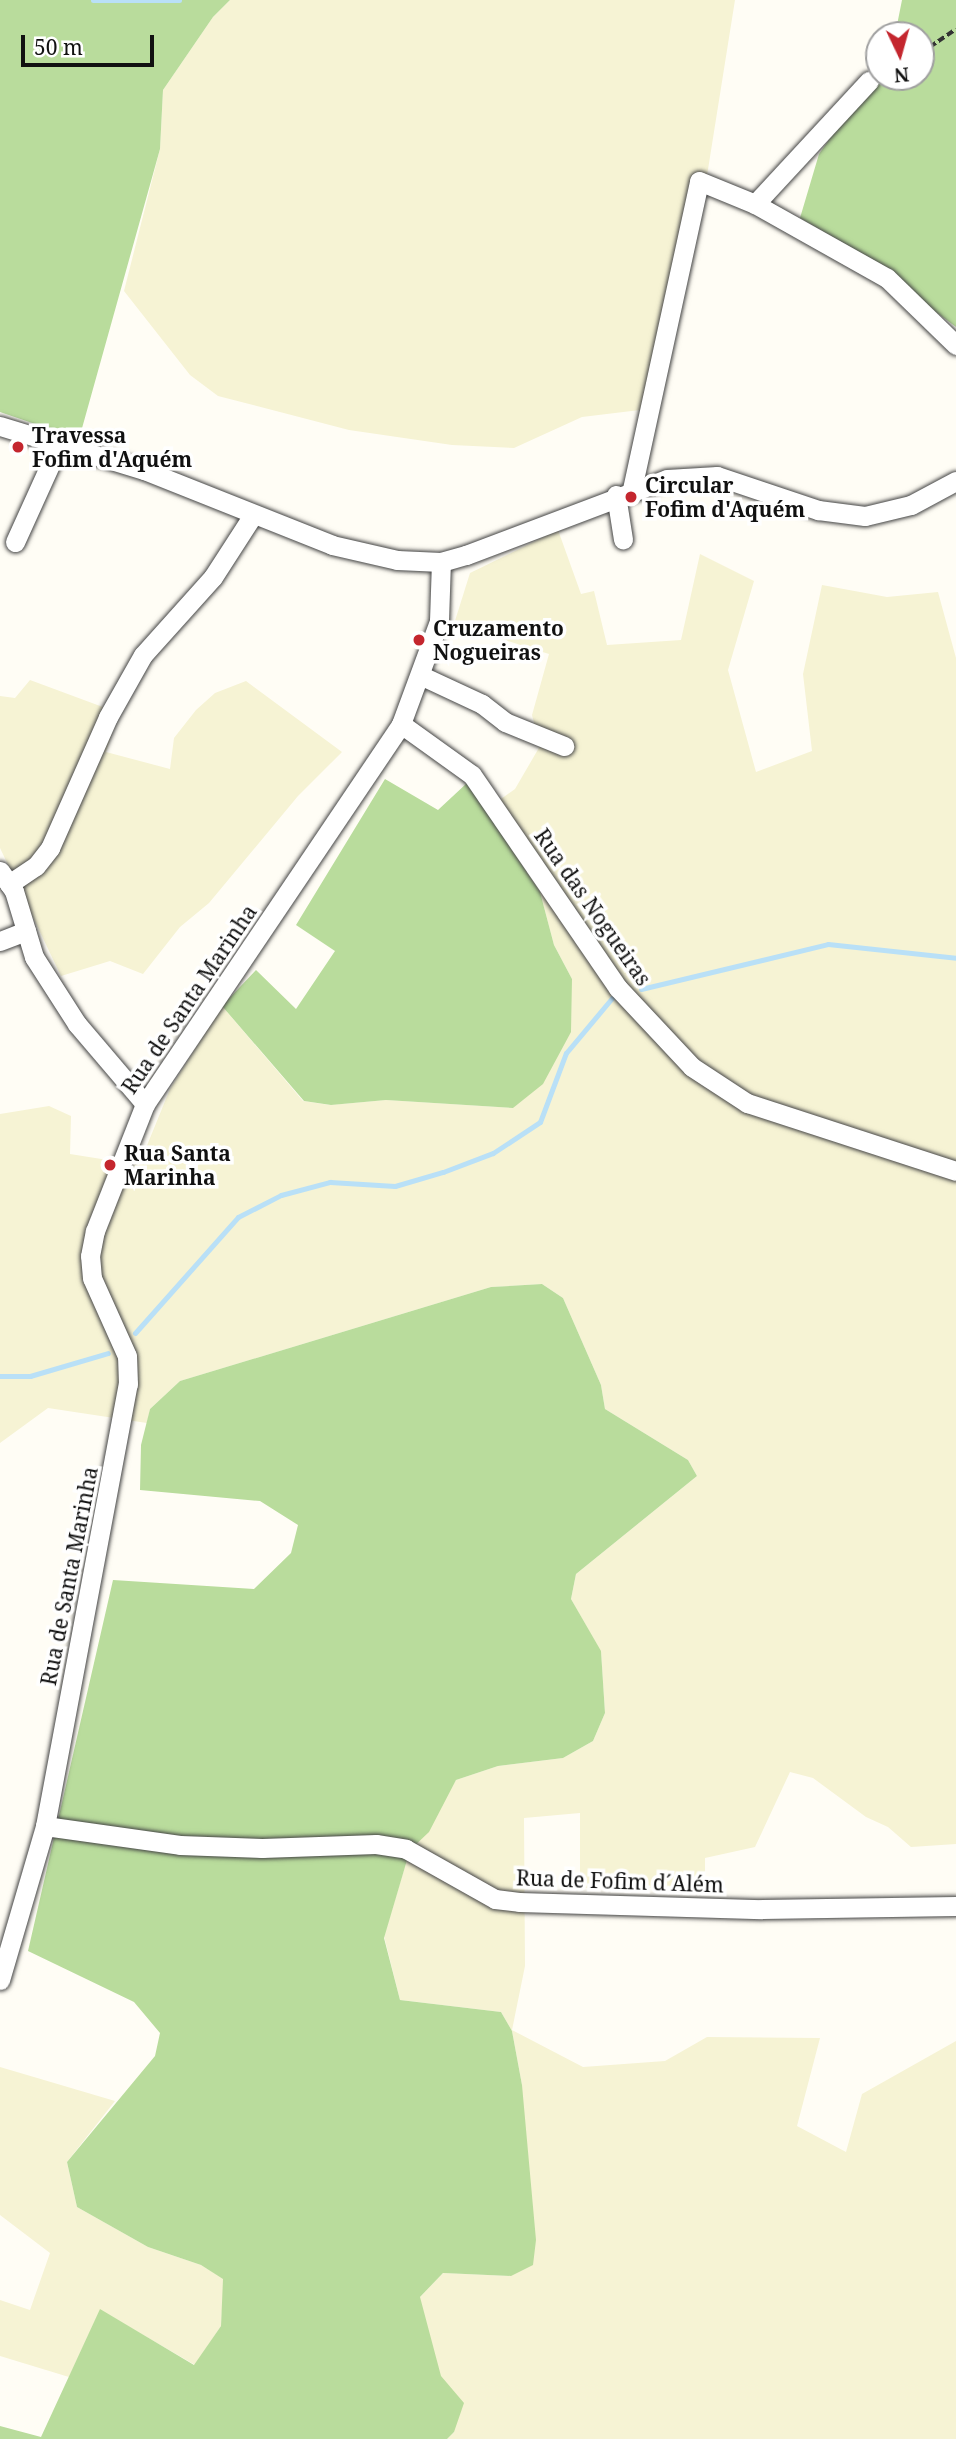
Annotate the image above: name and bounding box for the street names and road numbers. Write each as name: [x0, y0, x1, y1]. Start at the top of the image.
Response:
street label: Rua das Nogueiras: [529, 824, 657, 990]
street label: Rua de Santa Marinha: [116, 900, 262, 1098]
street label: Rua de Santa Marinha: [35, 1464, 103, 1688]
street label: Rua de Fofim d´Além: [516, 1865, 724, 1897]

